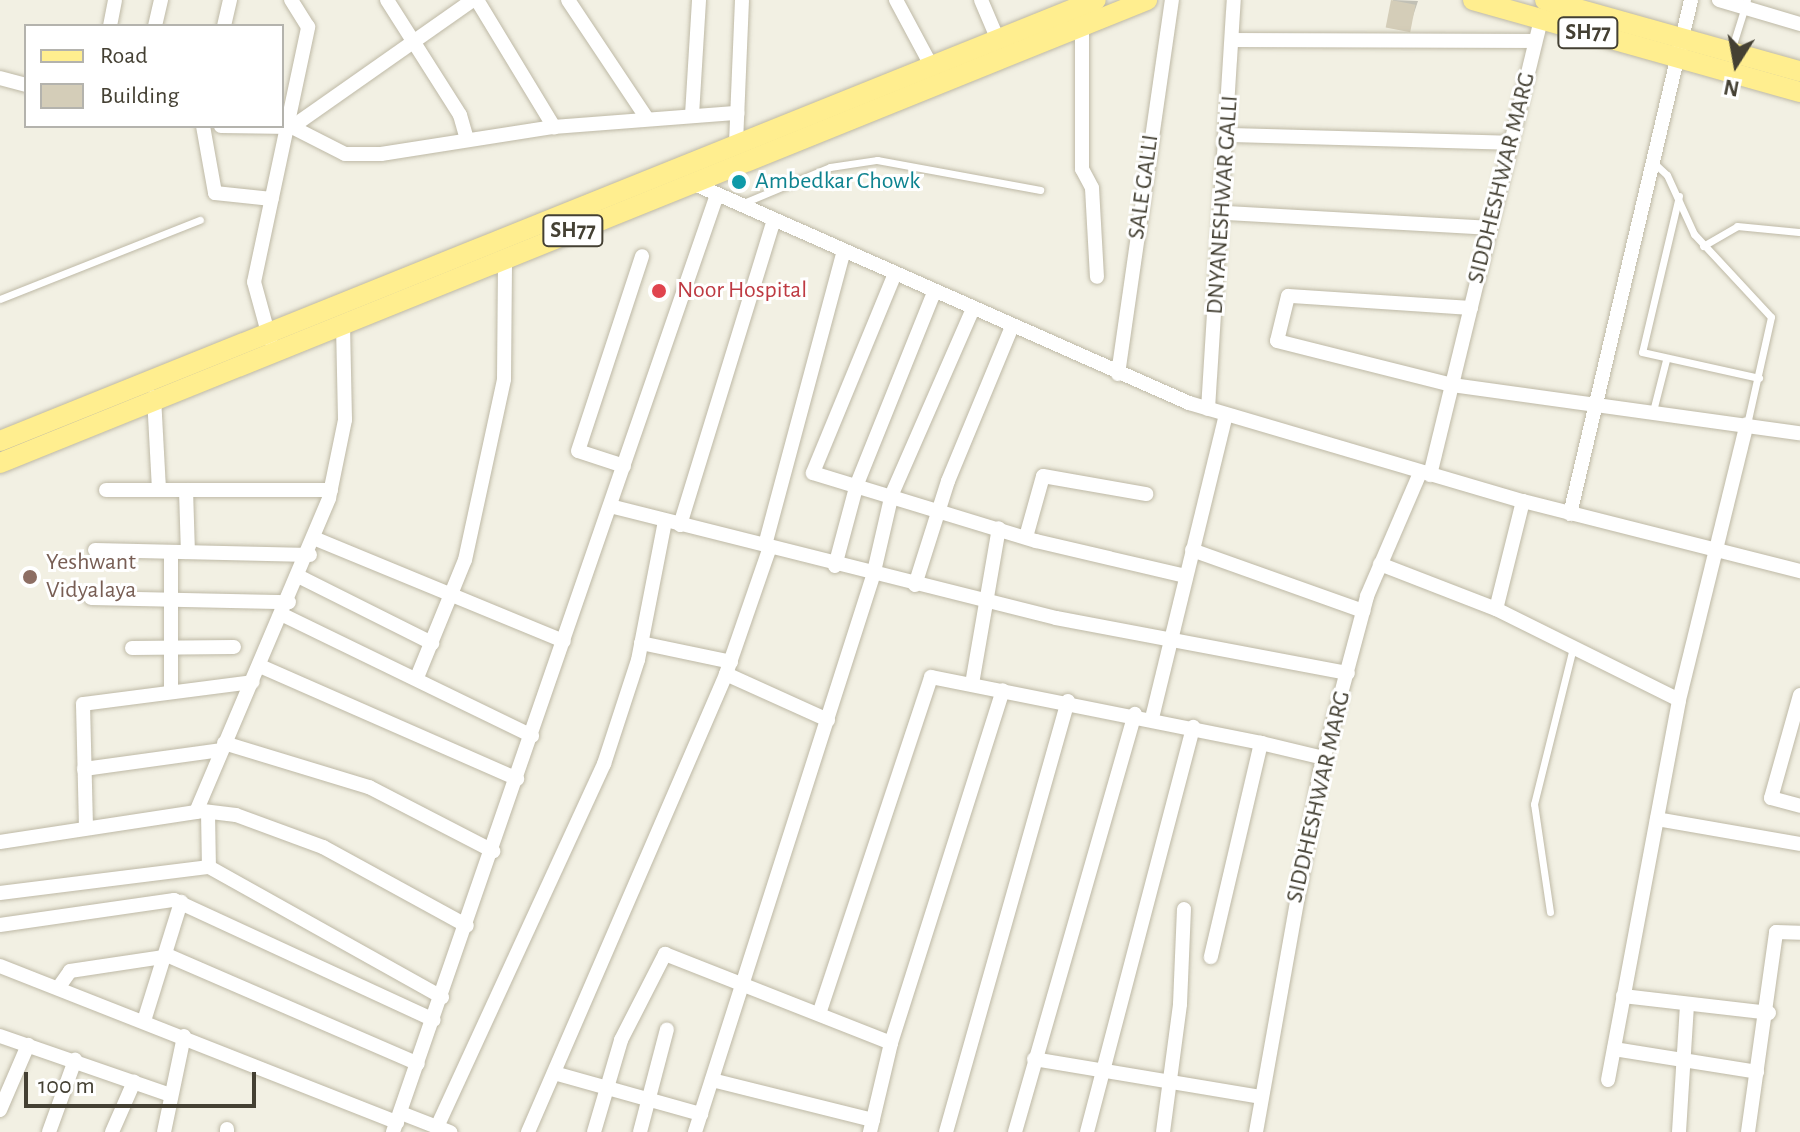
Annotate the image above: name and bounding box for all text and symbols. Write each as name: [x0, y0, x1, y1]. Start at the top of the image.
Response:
road number: SH77: [1556, 15, 1620, 51]
legend: [24, 24, 284, 128]
north arrow: [1696, 24, 1776, 104]
text: Road: [100, 44, 148, 68]
street label: SIDDHESHWAR MARG: [1462, 70, 1542, 286]
text: N: [1722, 75, 1741, 100]
text: Building: [100, 84, 179, 108]
street label: DNYANESHWAR GALLI: [1201, 95, 1245, 315]
street label: SALE GALLI: [1122, 133, 1166, 241]
place label: Ambedkar Chowk: [755, 168, 920, 196]
marker: Ambedkar Chowk: [730, 173, 748, 191]
road number: SH77: [541, 213, 605, 249]
place label: Noor Hospital: [677, 277, 807, 305]
marker: Noor Hospital: [648, 280, 670, 302]
place label: Yeshwant Vidyalaya: [46, 549, 136, 605]
marker: Yeshwant Vidyalaya: [21, 568, 39, 586]
street label: SIDDHESHWAR MARG: [1281, 688, 1357, 906]
scale bar: [28, 1056, 260, 1106]
text: 100 m: [38, 1074, 95, 1098]

